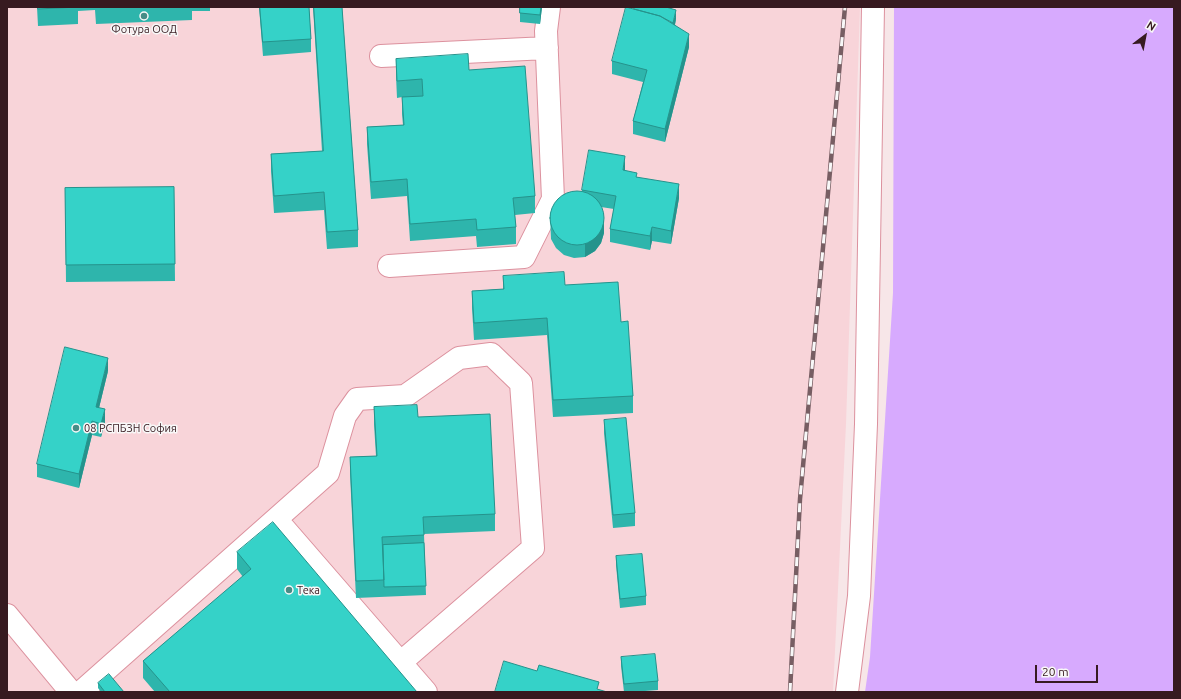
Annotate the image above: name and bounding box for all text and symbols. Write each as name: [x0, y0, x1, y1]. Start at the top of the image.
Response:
marker: Фотура ООД: [139, 11, 149, 21]
north arrow: [1125, 16, 1165, 56]
text: N: [1145, 19, 1158, 33]
place label: Фотура ООД: [111, 22, 177, 36]
place label: 08 РСПБЗН София: [84, 421, 177, 435]
marker: 08 РСПБЗН София: [71, 423, 81, 433]
place label: Тека: [297, 583, 320, 597]
marker: Тека: [284, 585, 294, 595]
scale bar: [1037, 657, 1100, 683]
text: 20 m: [1042, 665, 1069, 678]

